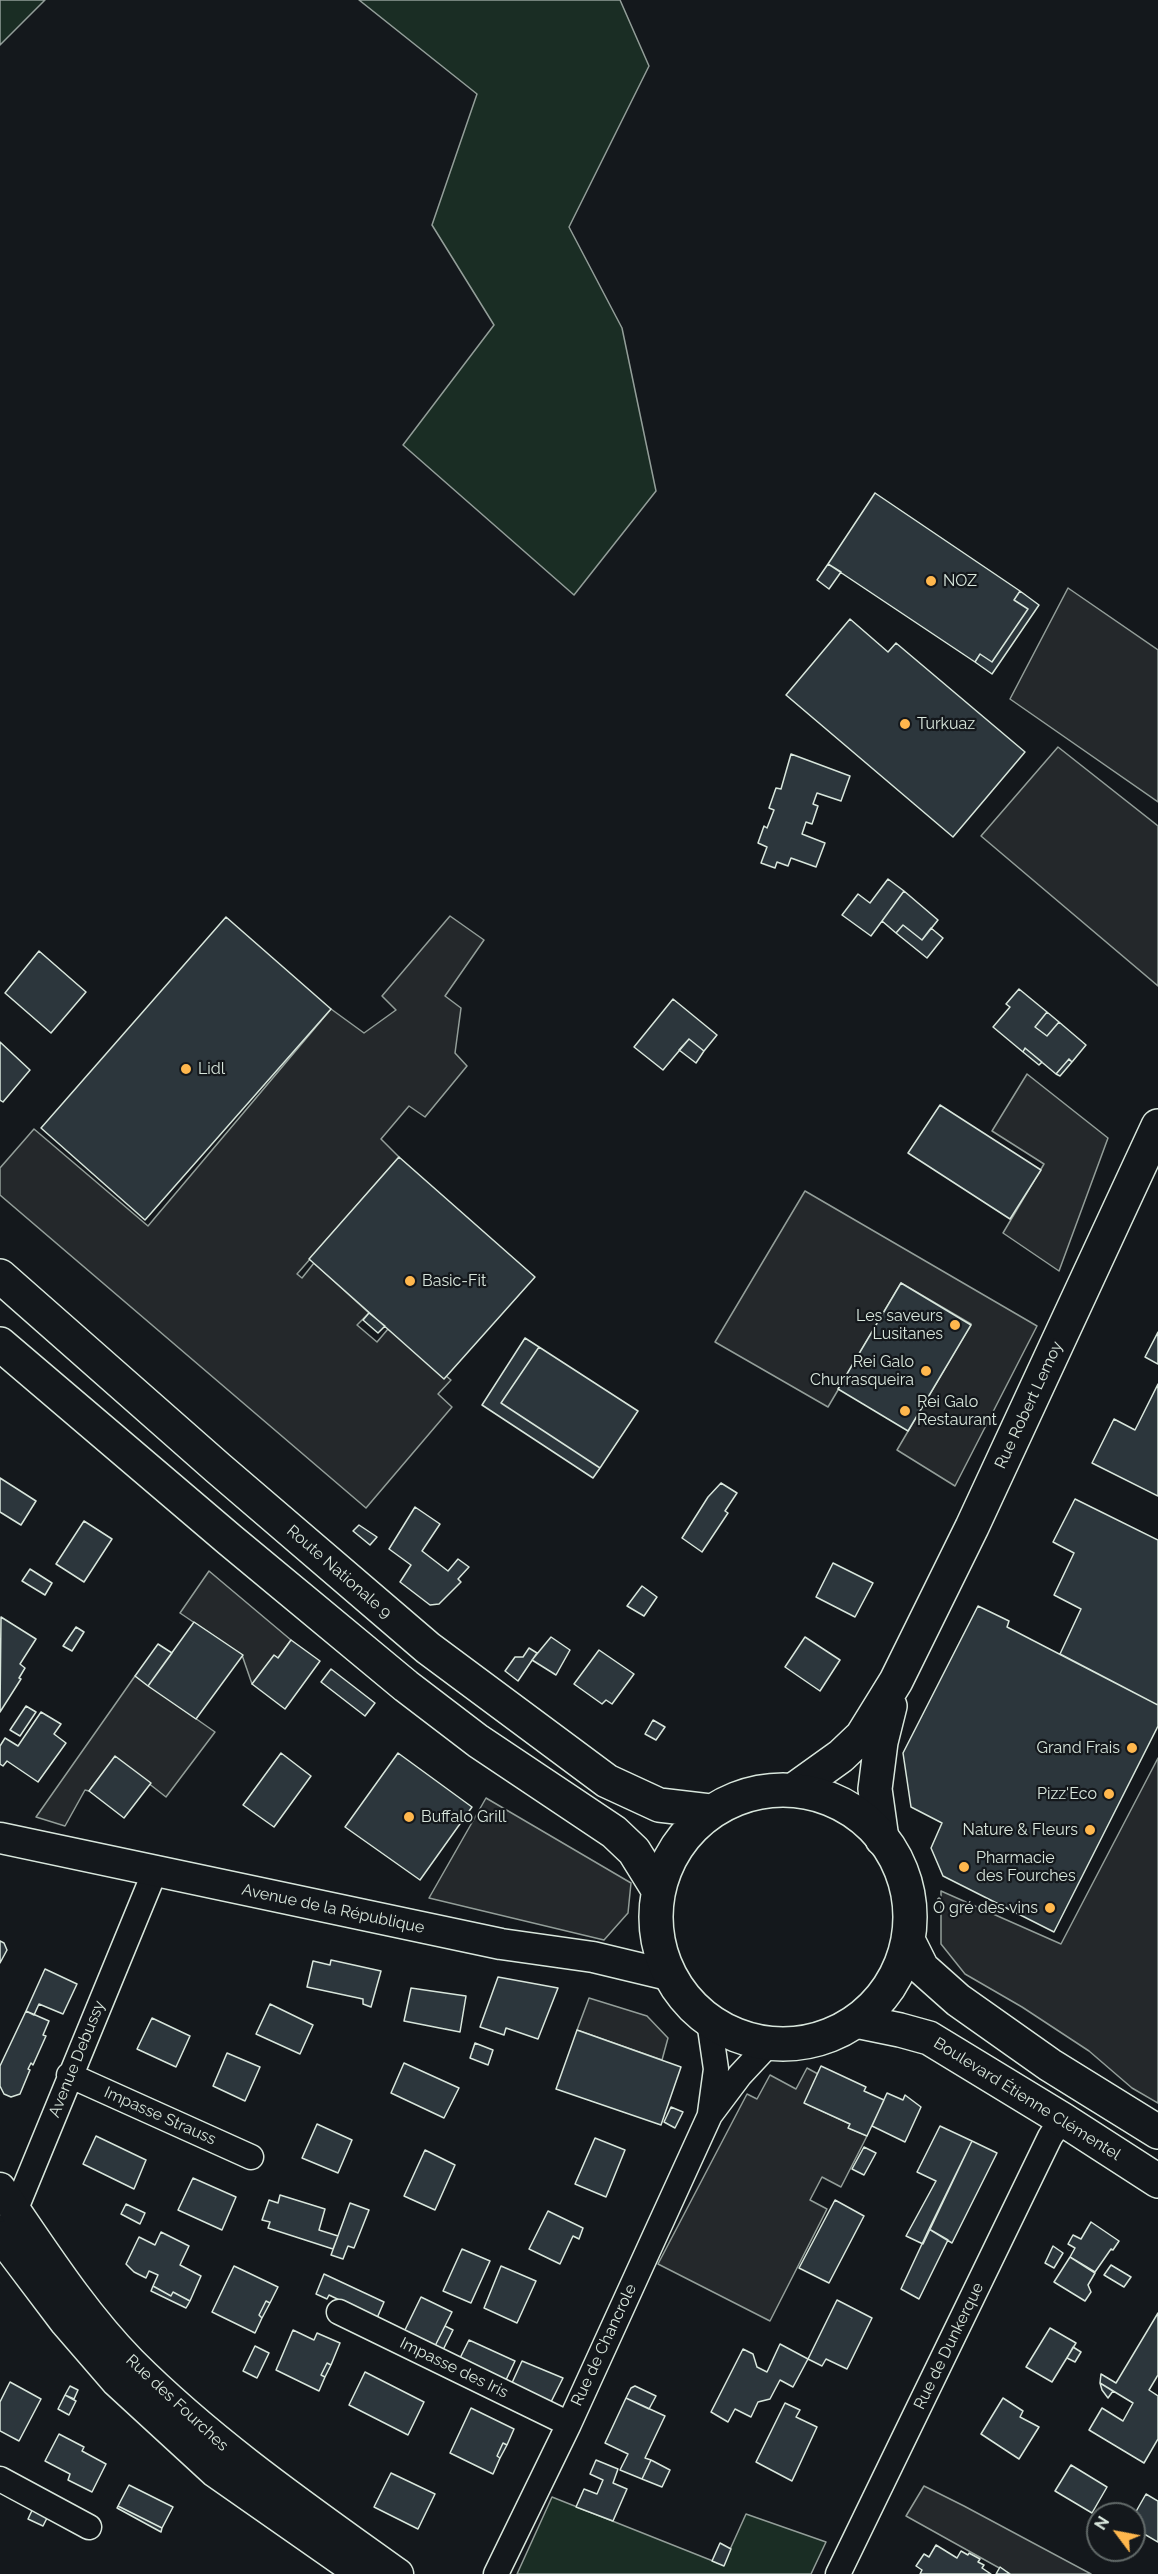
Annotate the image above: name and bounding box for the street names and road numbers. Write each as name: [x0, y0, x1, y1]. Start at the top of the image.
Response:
street label: Rue Robert Lemoy: [991, 1338, 1067, 1472]
street label: Route Nationale 9: [283, 1521, 395, 1623]
street label: Avenue de la République: [240, 1880, 426, 1938]
street label: Avenue Debussy: [45, 1998, 109, 2120]
street label: Boulevard Étienne Clémentel: [930, 2033, 1124, 2165]
street label: Impasse Strauss: [101, 2083, 219, 2149]
street label: Rue de Dunkerque: [910, 2280, 988, 2412]
street label: Rue de Chancrole: [567, 2281, 641, 2409]
street label: Impasse des Iris: [397, 2333, 511, 2403]
street label: Rue des Fourches: [122, 2351, 232, 2455]

